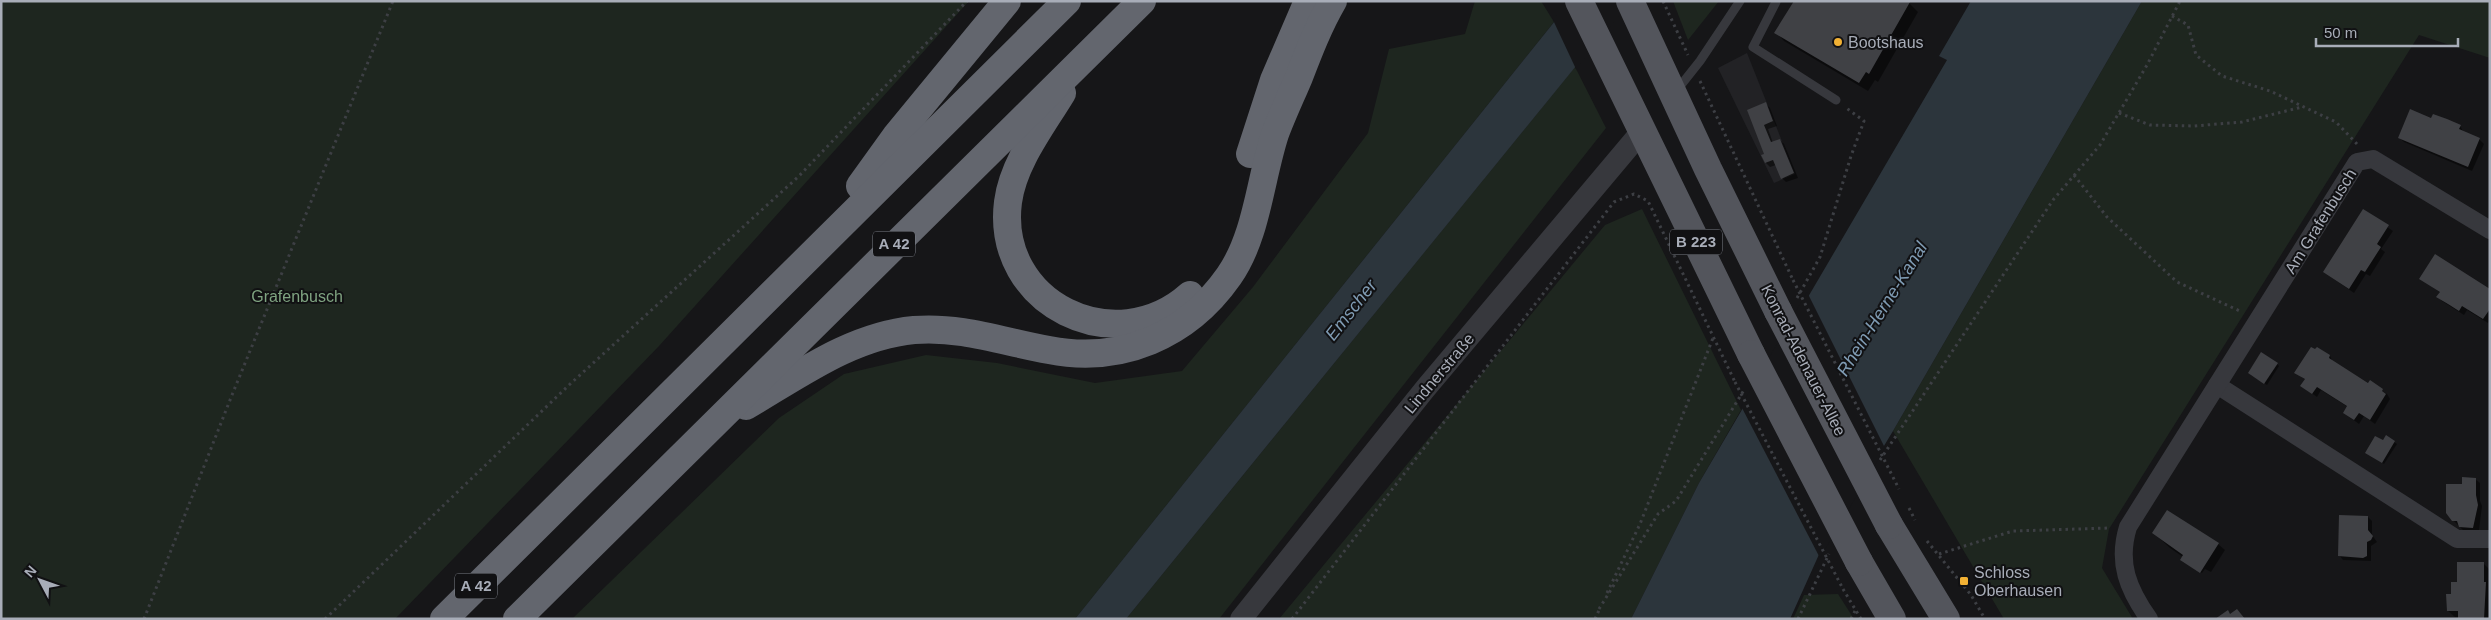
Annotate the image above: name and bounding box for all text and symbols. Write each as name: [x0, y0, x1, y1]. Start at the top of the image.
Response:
scale bar: [2316, 15, 2458, 47]
text: 50 m: [2324, 24, 2357, 41]
place label: Bootshaus: [1848, 34, 1924, 51]
marker: Bootshaus: [1832, 36, 1844, 48]
street label: Am Grafenbusch: [2281, 166, 2359, 277]
road number: B 223: [1670, 230, 1722, 254]
road number: A 42: [873, 232, 915, 256]
water label: Rhein-Herne-Kanal: [1833, 238, 1932, 380]
water label: Emscher: [1321, 275, 1381, 344]
street label: Konrad-Adenauer-Allee: [1758, 282, 1849, 439]
park label: Grafenbusch: [251, 288, 343, 305]
street label: Lindnerstraße: [1401, 330, 1478, 417]
north arrow: [15, 555, 65, 605]
text: N: [21, 562, 40, 581]
place label: Schloss Oberhausen: [1974, 564, 2062, 599]
road number: A 42: [455, 574, 497, 598]
marker: Schloss Oberhausen: [1958, 575, 1970, 587]

